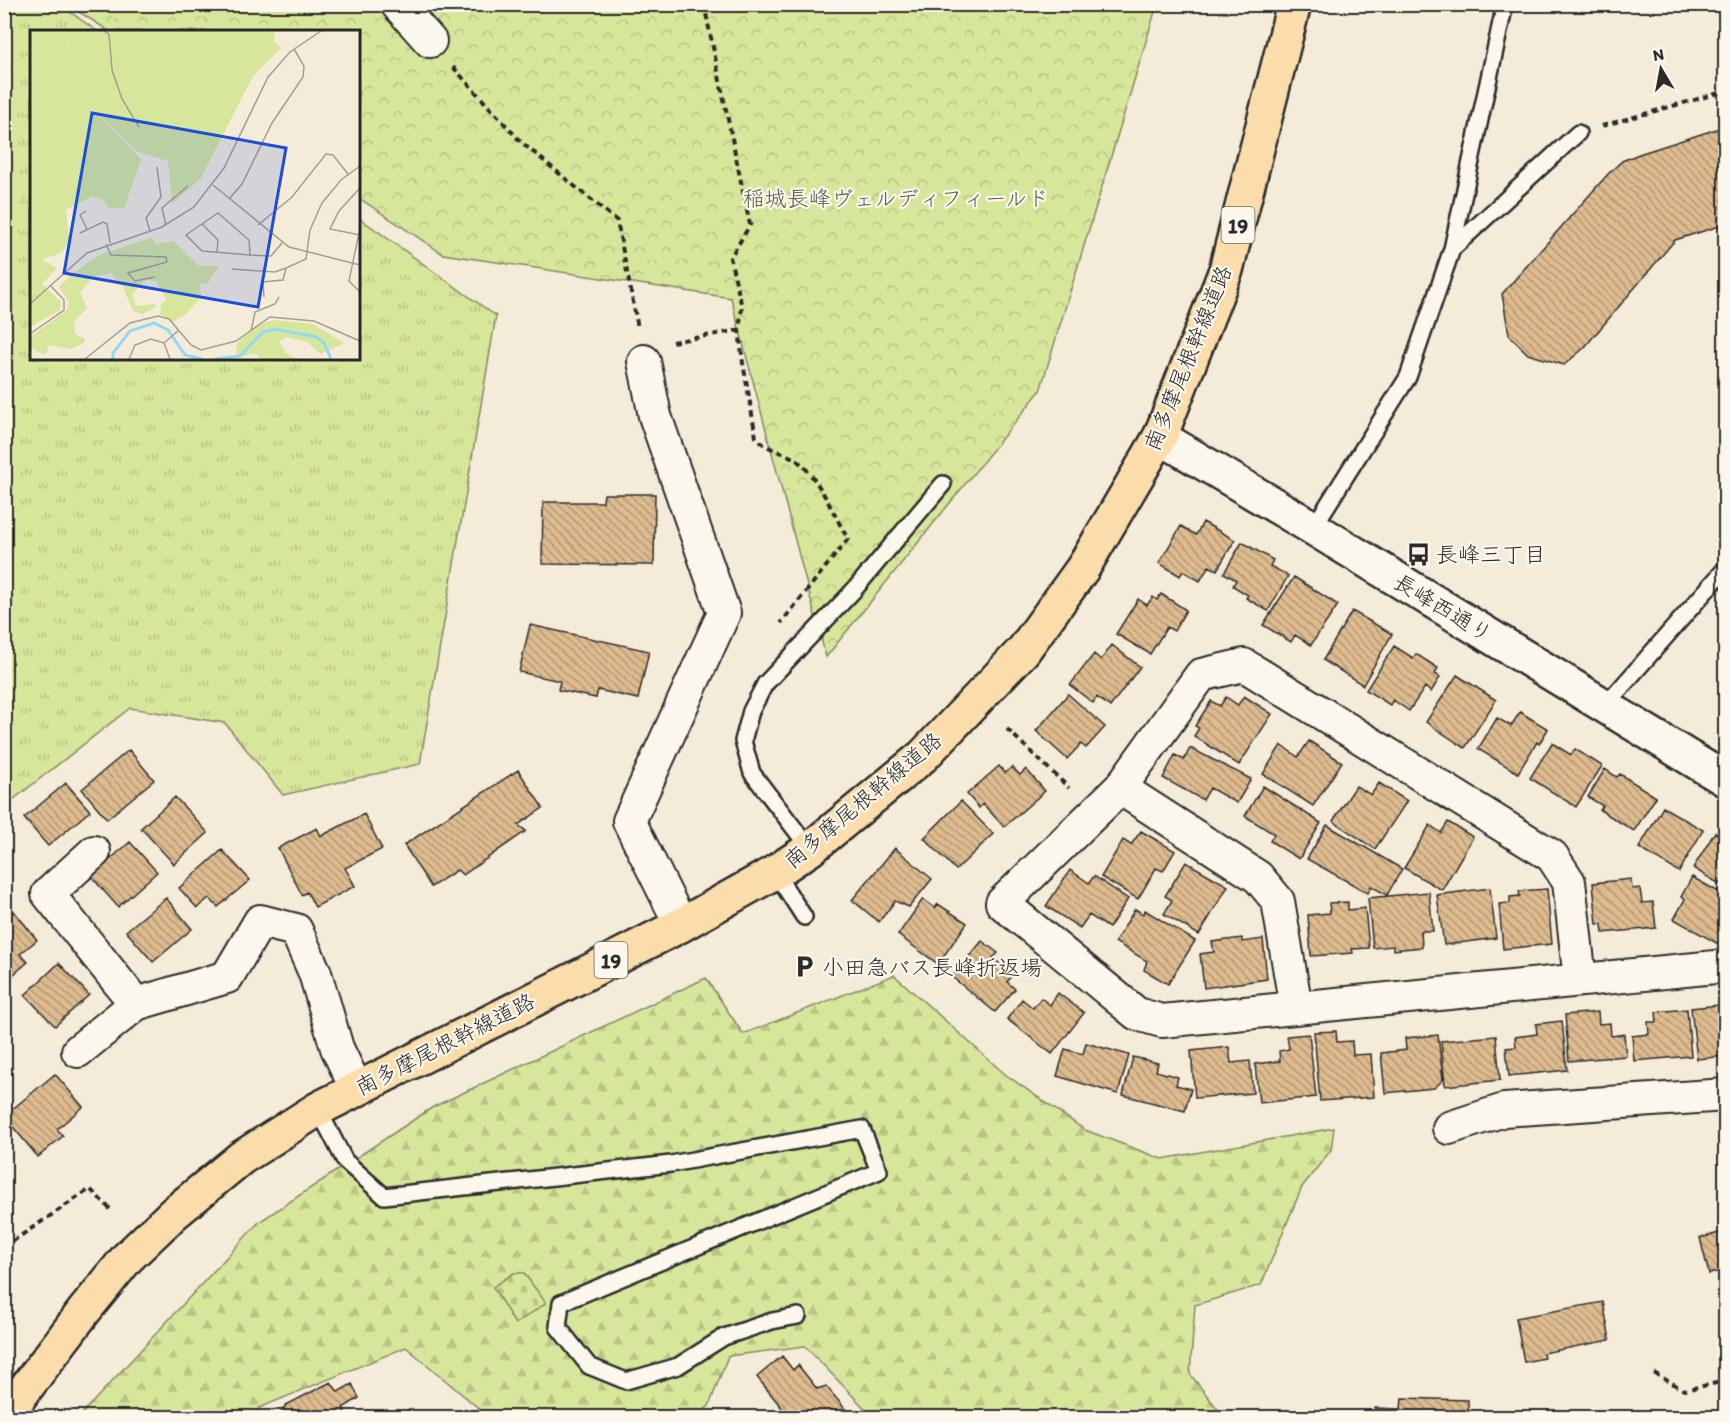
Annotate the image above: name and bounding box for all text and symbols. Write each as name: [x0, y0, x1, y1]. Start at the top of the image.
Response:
inset map: [30, 30, 360, 360]
north arrow: [1631, 39, 1691, 99]
text: N: [1652, 44, 1665, 65]
park label: 稲城長峰ヴェルディフィールド: [743, 185, 1049, 212]
road number: 19: [1222, 207, 1254, 243]
street label: 南多摩尾根幹線道路: [1138, 261, 1238, 455]
bus stop icon: 長峰三丁目: [1405, 541, 1431, 567]
place label: 長峰三丁目: [1436, 541, 1546, 568]
street label: 長峰西通り: [1389, 568, 1497, 648]
street label: 南多摩尾根幹線道路: [778, 726, 948, 874]
road number: 19: [594, 942, 628, 978]
parking icon: 小田急バス長峰折返場: [791, 954, 817, 980]
place label: 小田急バス長峰折返場: [822, 954, 1042, 981]
street label: 南多摩尾根幹線道路: [351, 987, 539, 1101]

